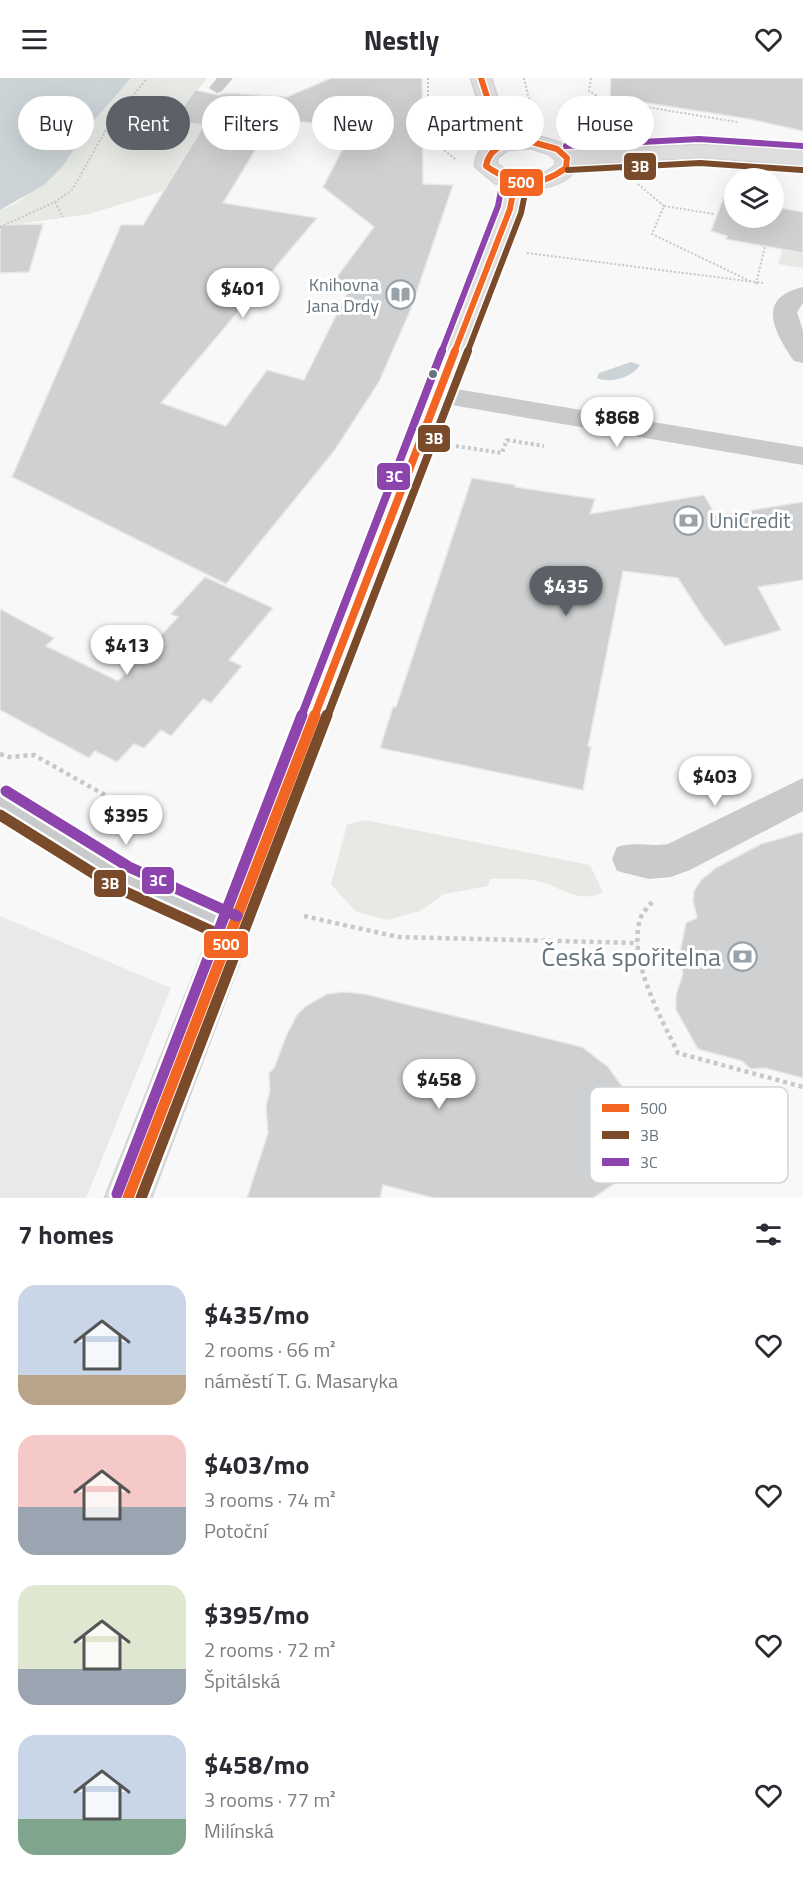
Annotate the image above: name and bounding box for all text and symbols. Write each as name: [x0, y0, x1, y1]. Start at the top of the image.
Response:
text: Nestly: [364, 19, 439, 60]
icon: menu: [18, 23, 51, 56]
icon: heart: [752, 23, 785, 56]
chip: Buy: [18, 96, 94, 150]
chip: Rent: [106, 96, 190, 150]
chip: Filters: [202, 96, 300, 150]
chip: New: [312, 96, 394, 150]
chip: Apartment: [406, 96, 544, 150]
chip: House: [556, 96, 654, 150]
line badge: 3B: [623, 152, 657, 181]
text: 3B: [631, 154, 650, 178]
line badge: 500: [499, 168, 544, 197]
map controls: [724, 168, 784, 228]
button: layers: [724, 168, 784, 228]
text: 500: [508, 170, 534, 194]
pin: $401: [207, 268, 279, 319]
place label: Knihovna Jana Drdy: [306, 271, 379, 319]
text: $401: [221, 272, 265, 303]
library icon: Knihovna Jana Drdy: [384, 278, 416, 310]
unlabelled marker: [427, 368, 439, 380]
pin: $868: [581, 397, 653, 448]
text: $868: [595, 401, 639, 432]
line badge: 3B: [417, 424, 451, 453]
text: 3B: [425, 426, 444, 450]
line badge: 3C: [376, 462, 411, 491]
text: 3C: [385, 464, 403, 488]
bank icon: UniCredit: [672, 504, 704, 536]
place label: UniCredit: [709, 504, 791, 536]
pin: $435: [530, 566, 602, 617]
text: $435: [544, 570, 588, 601]
pin: $413: [91, 625, 163, 676]
text: $413: [105, 629, 149, 660]
pin: $403: [679, 756, 751, 807]
text: $403: [693, 760, 737, 791]
pin: $395: [90, 795, 162, 846]
text: $395: [104, 799, 148, 830]
line badge: 3C: [141, 866, 175, 895]
text: 3C: [149, 868, 167, 892]
line badge: 3B: [93, 869, 127, 898]
text: 3B: [101, 871, 120, 895]
line badge: 500: [203, 930, 249, 959]
text: 500: [213, 932, 239, 956]
place label: Česká spořitelna: [541, 937, 721, 976]
bank icon: Česká spořitelna: [726, 940, 758, 972]
pin: $458: [403, 1059, 475, 1110]
text: $458: [417, 1063, 461, 1094]
legend: [590, 1087, 788, 1183]
text: 500: [640, 1096, 667, 1120]
text: 3B: [640, 1123, 659, 1147]
text: 3C: [640, 1150, 658, 1174]
text: 7 homes: [18, 1215, 114, 1254]
icon: filters: [752, 1218, 785, 1251]
text: $435/mo: [204, 1295, 309, 1334]
icon: home: [66, 1309, 138, 1381]
icon: heart: [752, 1329, 785, 1362]
text: 2 rooms · 66 m²: [204, 1334, 336, 1365]
text: náměstí T. G. Masaryka: [204, 1365, 398, 1396]
text: $403/mo: [204, 1445, 309, 1484]
icon: home: [66, 1459, 138, 1531]
icon: heart: [752, 1479, 785, 1512]
text: 3 rooms · 74 m²: [204, 1484, 336, 1515]
text: Potoční: [204, 1515, 268, 1546]
text: $395/mo: [204, 1595, 309, 1634]
icon: home: [66, 1609, 138, 1681]
icon: heart: [752, 1629, 785, 1662]
text: 2 rooms · 72 m²: [204, 1634, 336, 1665]
text: Špitálská: [204, 1665, 280, 1696]
text: $458/mo: [204, 1745, 309, 1784]
icon: home: [66, 1759, 138, 1831]
icon: heart: [752, 1779, 785, 1812]
text: 3 rooms · 77 m²: [204, 1784, 336, 1815]
text: Milínská: [204, 1815, 274, 1846]

